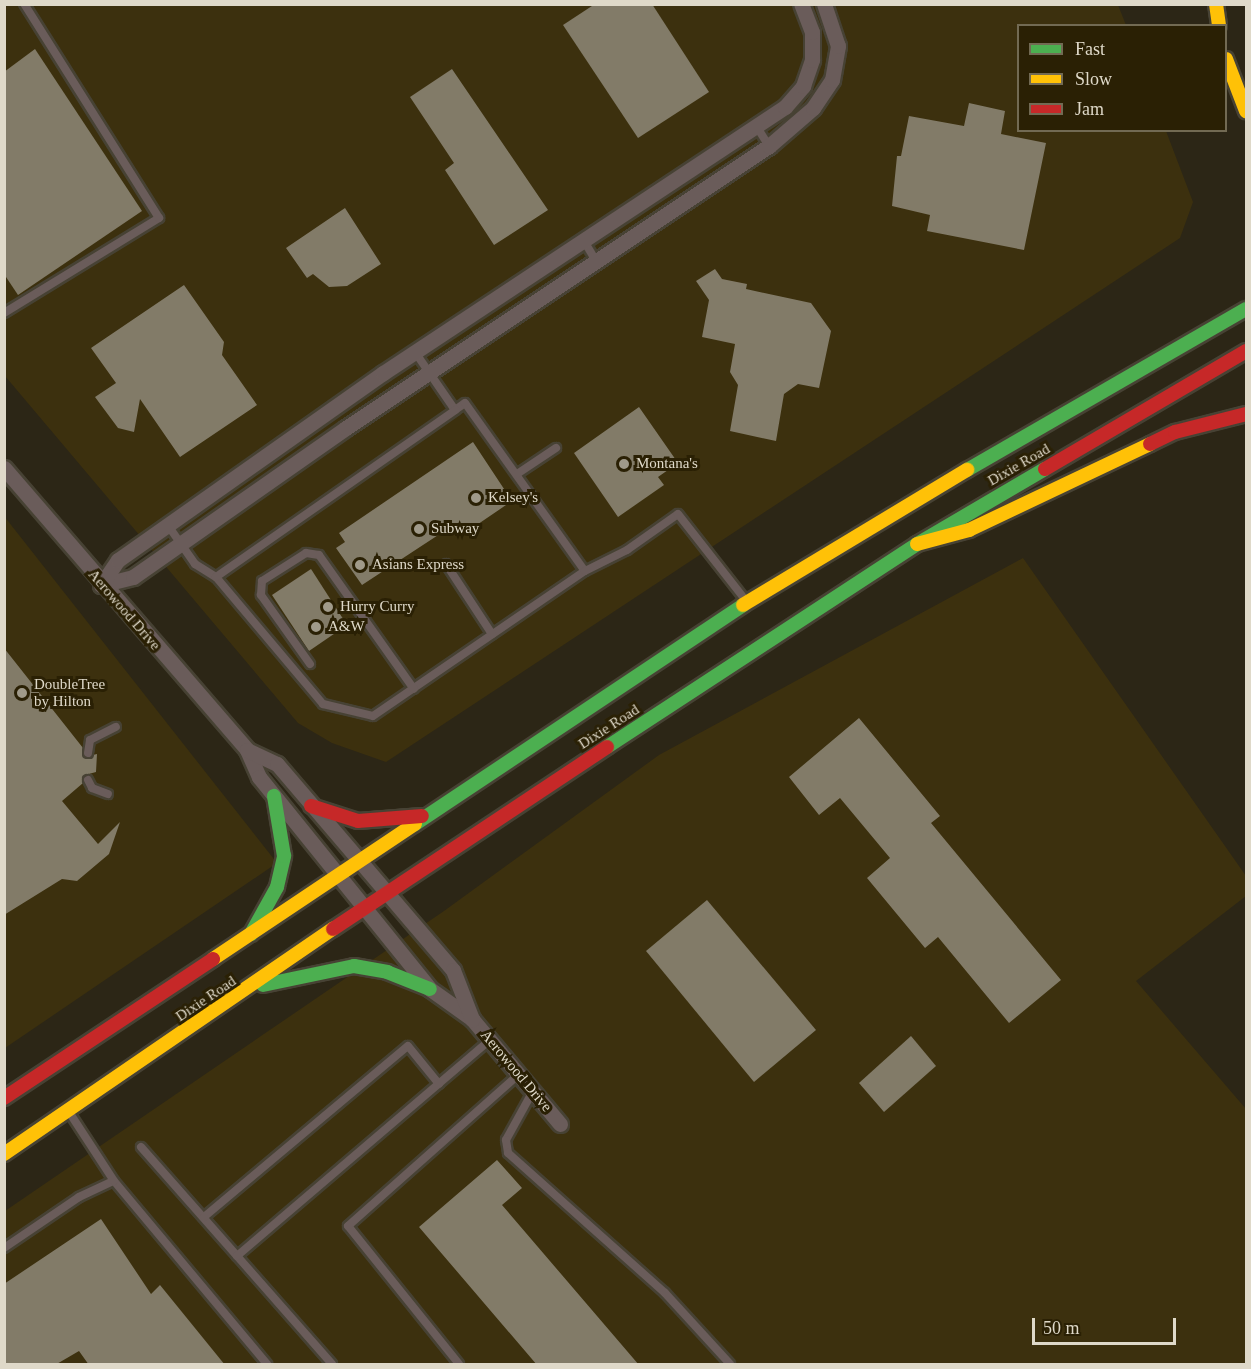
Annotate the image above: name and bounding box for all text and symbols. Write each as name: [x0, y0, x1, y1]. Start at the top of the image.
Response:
legend: [1017, 24, 1227, 132]
text: Fast: [1075, 39, 1105, 59]
text: Slow: [1075, 69, 1112, 89]
text: Jam: [1075, 99, 1104, 119]
street label: Dixie Road: [985, 440, 1053, 490]
place label: Montana's: [636, 455, 698, 473]
marker: Montana's: [617, 457, 631, 471]
place label: Kelsey's: [488, 489, 538, 507]
marker: Kelsey's: [469, 491, 483, 505]
place label: Subway: [431, 520, 479, 538]
marker: Subway: [412, 522, 426, 536]
place label: Asians Express: [372, 556, 464, 574]
marker: Asians Express: [353, 558, 367, 572]
street label: Aerowood Drive: [84, 566, 164, 654]
place label: Hurry Curry: [340, 598, 415, 616]
marker: Hurry Curry: [321, 600, 335, 614]
place label: A&W: [328, 618, 365, 636]
marker: A&W: [309, 620, 323, 634]
place label: DoubleTree by Hilton: [34, 675, 105, 710]
marker: DoubleTree by Hilton: [15, 686, 29, 700]
street label: Dixie Road: [575, 701, 643, 753]
street label: Dixie Road: [172, 972, 240, 1026]
street label: Aerowood Drive: [477, 1026, 555, 1116]
scale bar: [1035, 1306, 1179, 1344]
text: 50 m: [1043, 1318, 1080, 1338]

